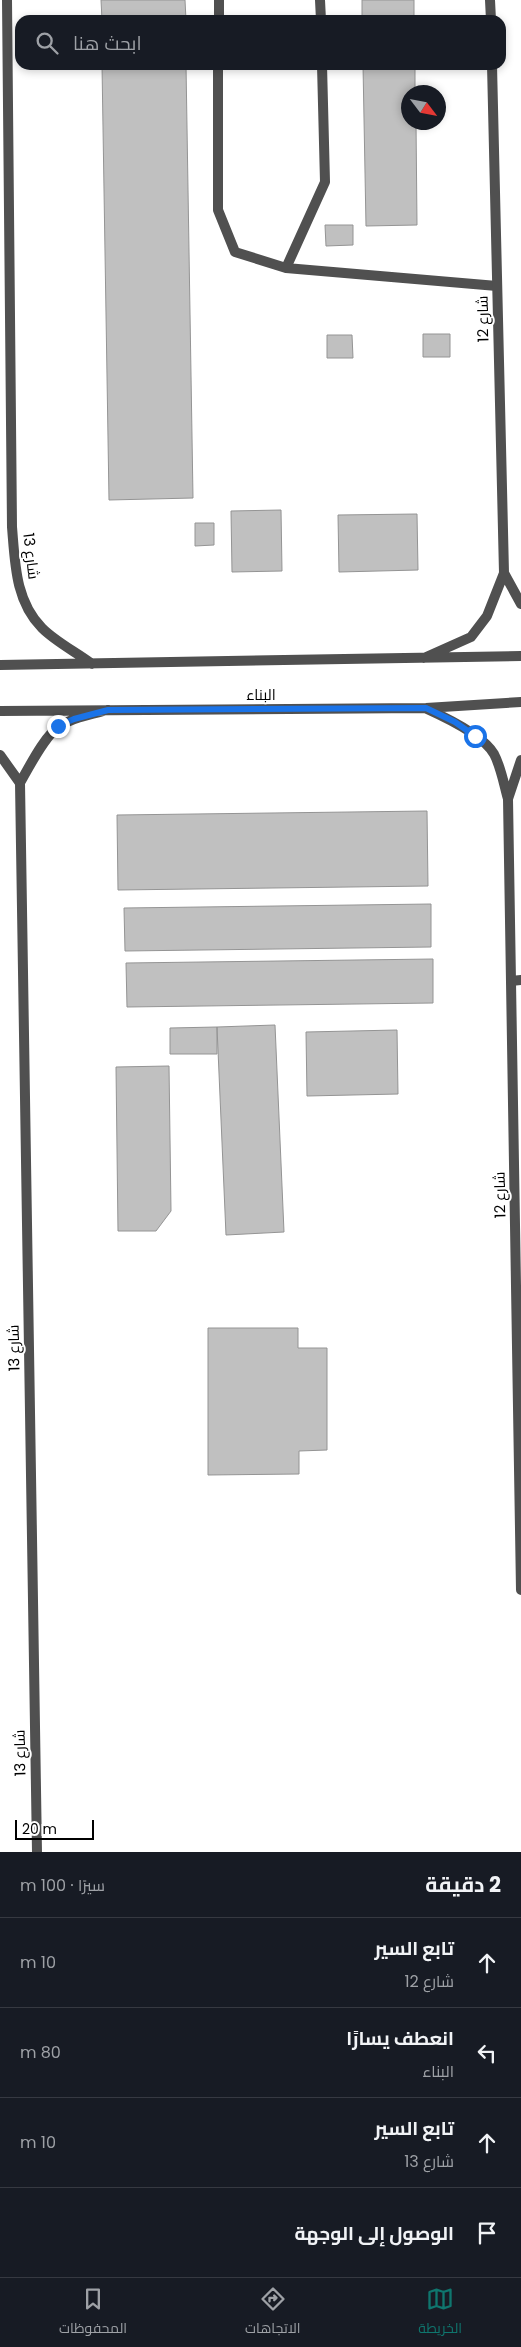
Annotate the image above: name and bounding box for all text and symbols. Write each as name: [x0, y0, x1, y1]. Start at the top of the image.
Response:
search box: [15, 15, 506, 70]
icon: search: [33, 29, 61, 57]
text: ابحث هنا: [73, 30, 142, 57]
north arrow: [401, 85, 446, 130]
street label: شارع 12: [472, 296, 494, 342]
street label: شارع 13: [17, 531, 45, 581]
street label: البناء: [246, 684, 276, 705]
route end: [47, 715, 70, 738]
route start: [464, 725, 487, 748]
street label: شارع 12: [489, 1172, 511, 1218]
street label: شارع 13: [3, 1324, 25, 1372]
street label: شارع 13: [9, 1729, 31, 1777]
scale bar: [15, 1817, 94, 1840]
text: 20 m: [22, 1819, 57, 1839]
text: 2 دقيقة: [425, 1870, 501, 1899]
text: سيرًا · 100 m: [20, 1874, 105, 1897]
text: تابع السير: [374, 1935, 454, 1962]
icon: ahead: [473, 1949, 501, 1977]
text: 10 m: [20, 1951, 56, 1974]
text: شارع 12: [404, 1970, 454, 1993]
text: انعطف يسارًا: [346, 2025, 454, 2052]
icon: left: [473, 2039, 501, 2067]
text: 80 m: [20, 2041, 61, 2064]
text: البناء: [422, 2060, 454, 2083]
text: تابع السير: [374, 2115, 454, 2142]
icon: ahead: [473, 2129, 501, 2157]
text: 10 m: [20, 2131, 56, 2154]
text: شارع 13: [404, 2150, 454, 2173]
icon: arrive: [473, 2219, 501, 2247]
text: الوصول إلى الوجهة: [295, 2220, 454, 2247]
tab: المحفوظات: [59, 2285, 127, 2341]
tab: الاتجاهات: [245, 2285, 300, 2341]
tab: الخريطة: [418, 2285, 462, 2341]

